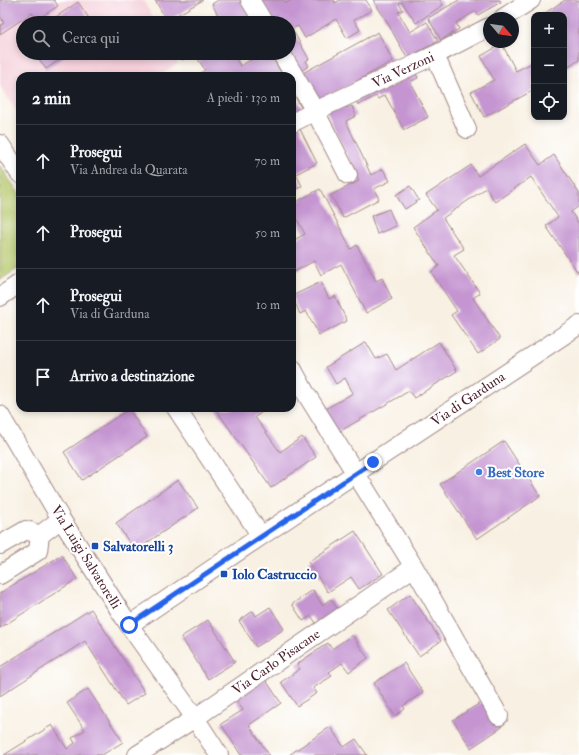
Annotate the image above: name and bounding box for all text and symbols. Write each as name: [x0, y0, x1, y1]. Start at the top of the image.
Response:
north arrow: [483, 12, 519, 48]
map controls: [531, 12, 567, 120]
button: +: [531, 12, 567, 48]
search box: [16, 16, 296, 60]
icon: search: [30, 27, 52, 49]
text: Cerca qui: [62, 29, 120, 48]
street label: Via Verzoni: [369, 48, 437, 92]
button: −: [531, 48, 567, 84]
button: locate: [531, 84, 567, 120]
text: 2 min: [32, 88, 71, 109]
text: A piedi · 130 m: [207, 90, 280, 106]
text: Prosegui: [70, 143, 122, 162]
icon: ahead: [32, 150, 54, 172]
text: 70 m: [255, 153, 280, 169]
text: Via Andrea da Quarata: [70, 162, 188, 178]
icon: ahead: [32, 222, 54, 244]
text: Prosegui: [70, 223, 122, 242]
text: 50 m: [255, 225, 280, 241]
text: Prosegui: [70, 287, 122, 306]
icon: ahead: [32, 294, 54, 316]
text: 10 m: [256, 297, 280, 313]
text: Via di Garduna: [70, 306, 150, 322]
icon: arrive: [32, 366, 54, 388]
text: Arrivo a destinazione: [70, 367, 195, 386]
street label: Via di Garduna: [428, 368, 508, 430]
route end: [364, 453, 382, 471]
place label: Best Store: [487, 464, 545, 481]
marker: Best Store: [474, 467, 484, 477]
street label: Via Luigi Salvatorelli: [47, 502, 125, 612]
place label: Salvatorelli 3: [103, 538, 173, 555]
marker: Salvatorelli 3: [90, 541, 100, 551]
place label: Iolo Castruccio: [232, 566, 317, 583]
marker: Iolo Castruccio: [219, 569, 229, 579]
route start: [120, 616, 138, 634]
street label: Via Carlo Pisacane: [229, 625, 323, 699]

